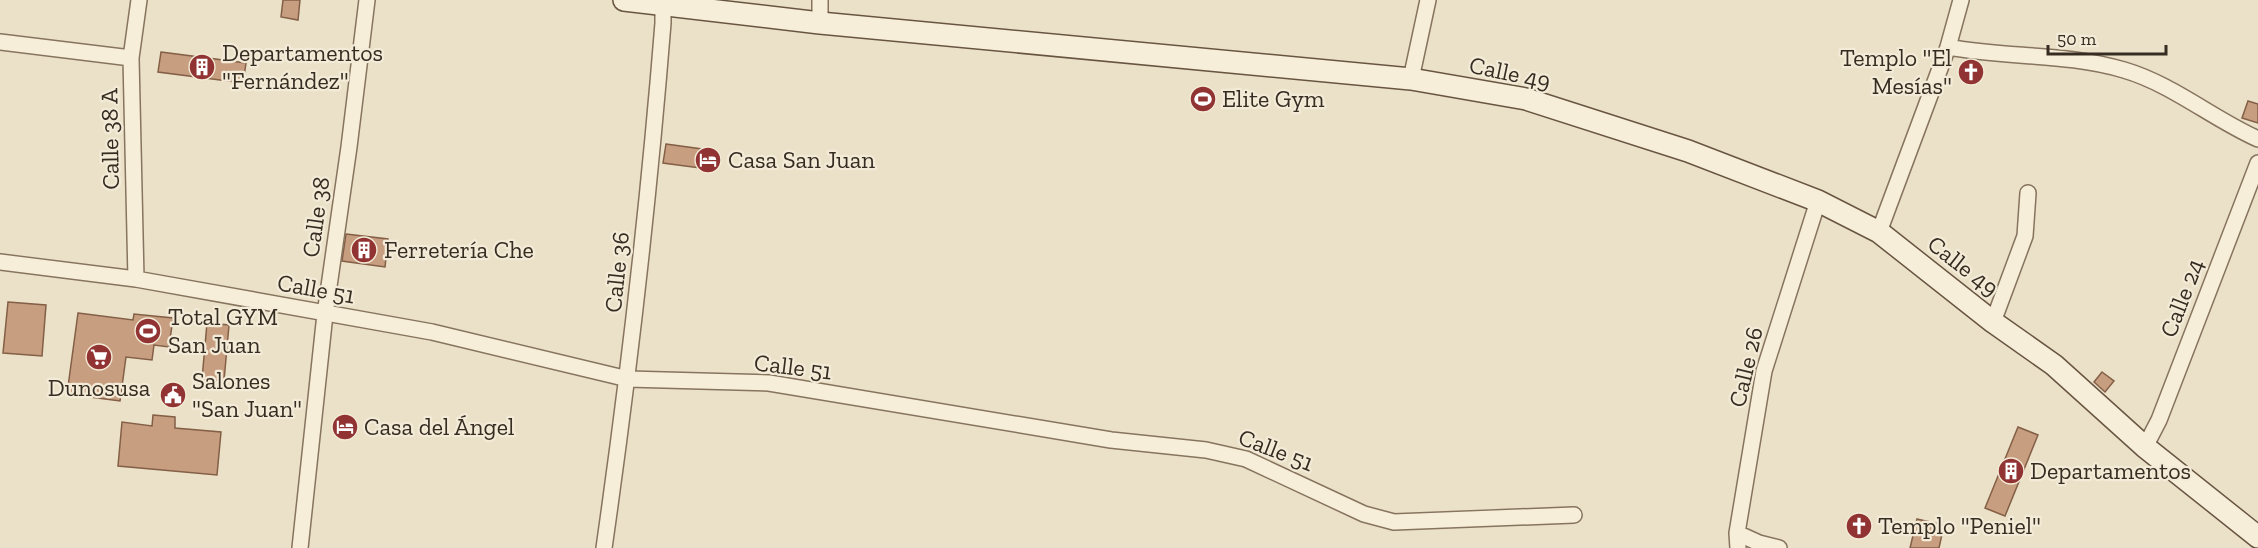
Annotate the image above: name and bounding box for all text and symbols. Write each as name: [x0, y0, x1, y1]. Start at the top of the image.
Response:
scale bar: [2048, 18, 2166, 56]
text: 50 m: [2057, 28, 2097, 50]
place label: Departamentos "Fernández": [222, 38, 383, 95]
place label: Templo "El Mesías": [1840, 43, 1952, 100]
street label: Calle 49: [1467, 50, 1553, 95]
building icon: Departamentos "Fernández": [187, 52, 217, 82]
church icon: Templo "El Mesías": [1956, 57, 1986, 87]
sports icon: Elite Gym: [1188, 84, 1218, 114]
place label: Elite Gym: [1222, 84, 1325, 113]
street label: Calle 38 A: [94, 88, 125, 190]
hotel icon: Casa San Juan: [693, 145, 723, 175]
place label: Casa San Juan: [728, 145, 875, 174]
street label: Calle 38: [295, 175, 336, 259]
street label: Calle 49: [1922, 229, 2005, 302]
street label: Calle 36: [598, 230, 635, 314]
building icon: Ferretería Che: [349, 235, 379, 265]
place label: Ferretería Che: [384, 235, 534, 264]
street label: Calle 24: [2153, 254, 2210, 341]
street label: Calle 51: [275, 267, 357, 310]
place label: Total GYM San Juan: [168, 302, 278, 359]
sports icon: Total GYM San Juan: [133, 316, 163, 346]
street label: Calle 26: [1722, 324, 1769, 410]
supermarket icon: Dunosusa: [84, 342, 114, 372]
street label: Calle 51: [753, 347, 834, 386]
place label: Salones "San Juan": [192, 366, 302, 423]
place label: Dunosusa: [48, 373, 151, 402]
public building icon: Salones "San Juan": [158, 380, 188, 410]
hotel icon: Casa del Ángel: [330, 412, 360, 442]
place label: Casa del Ángel: [364, 412, 514, 441]
street label: Calle 51: [1235, 422, 1318, 477]
building icon: Departamentos: [1996, 456, 2026, 486]
place label: Departamentos: [2030, 456, 2191, 485]
church icon: Templo "Peniel": [1844, 511, 1874, 541]
place label: Templo "Peniel": [1878, 511, 2041, 540]

